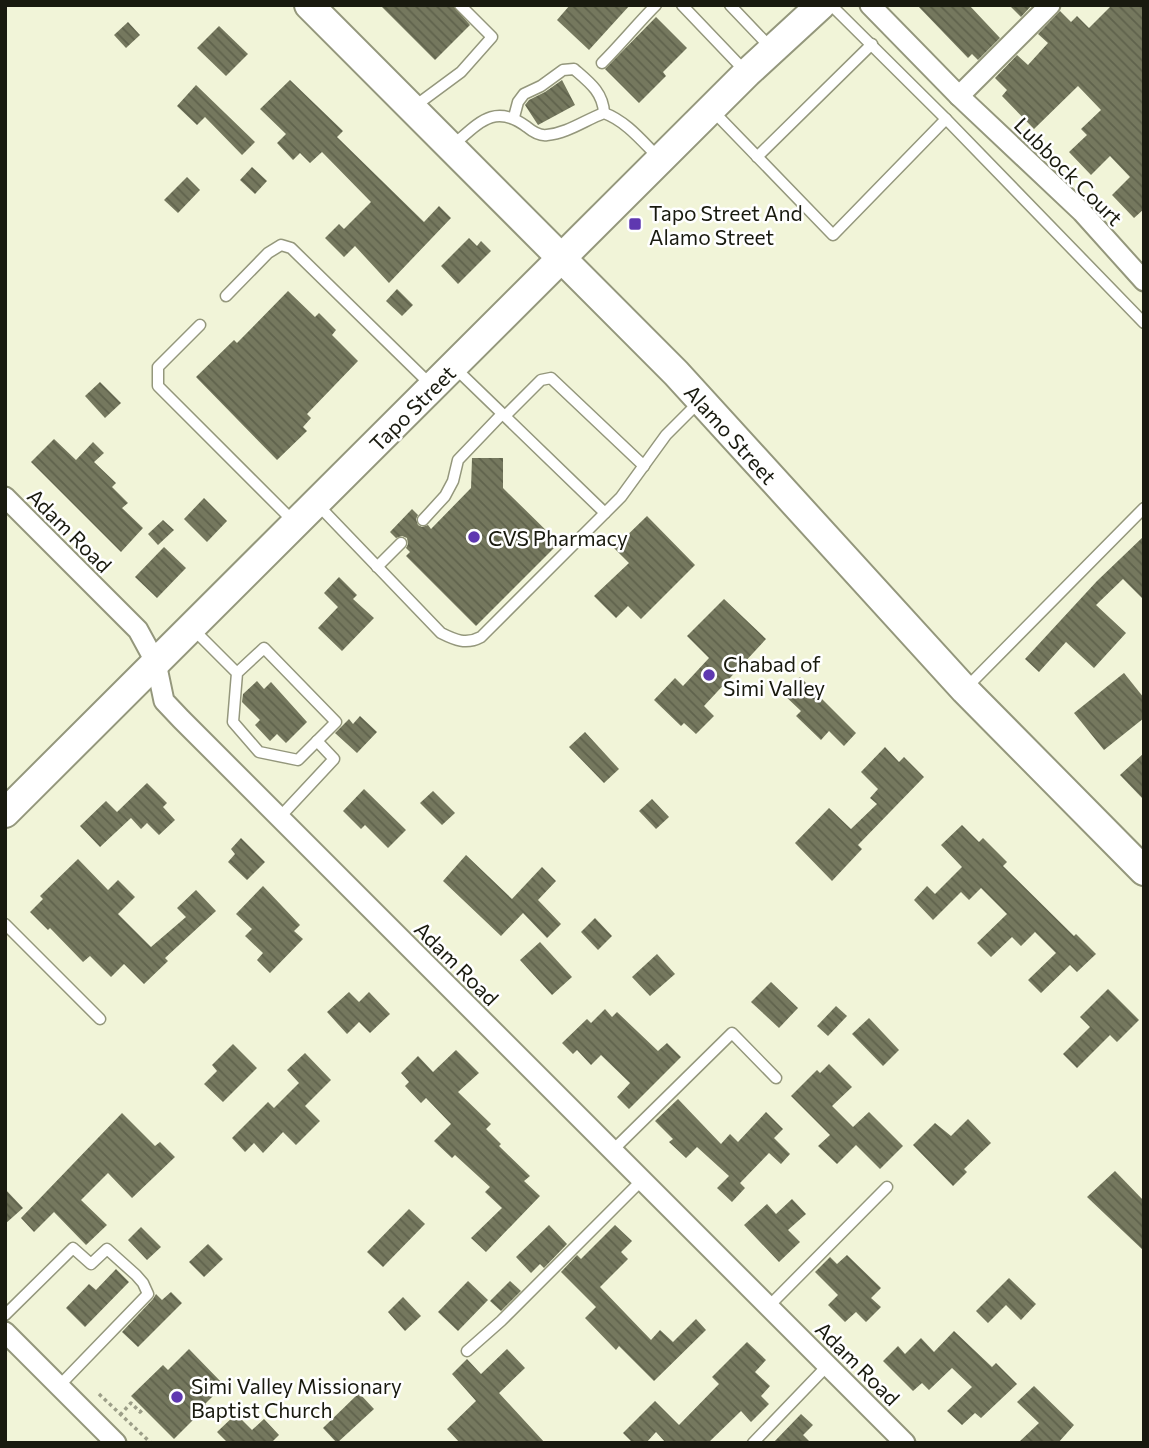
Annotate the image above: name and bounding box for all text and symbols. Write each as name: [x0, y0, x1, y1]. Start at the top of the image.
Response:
street label: Lubbock Court: [1010, 112, 1128, 230]
place label: Tapo Street And Alamo Street: [649, 200, 803, 249]
marker: Tapo Street And Alamo Street: [627, 216, 643, 232]
street label: Tapo Street: [364, 360, 460, 456]
street label: Alamo Street: [680, 379, 782, 489]
street label: Adam Road: [23, 483, 117, 577]
place label: CVS Pharmacy: [488, 525, 628, 550]
marker: CVS Pharmacy: [466, 529, 482, 545]
place label: Chabad of Simi Valley: [723, 651, 825, 700]
marker: Chabad of Simi Valley: [701, 667, 717, 683]
street label: Adam Road: [410, 916, 504, 1010]
street label: Adam Road: [811, 1316, 905, 1410]
place label: Simi Valley Missionary Baptist Church: [191, 1373, 402, 1422]
marker: Simi Valley Missionary Baptist Church: [169, 1389, 185, 1405]

